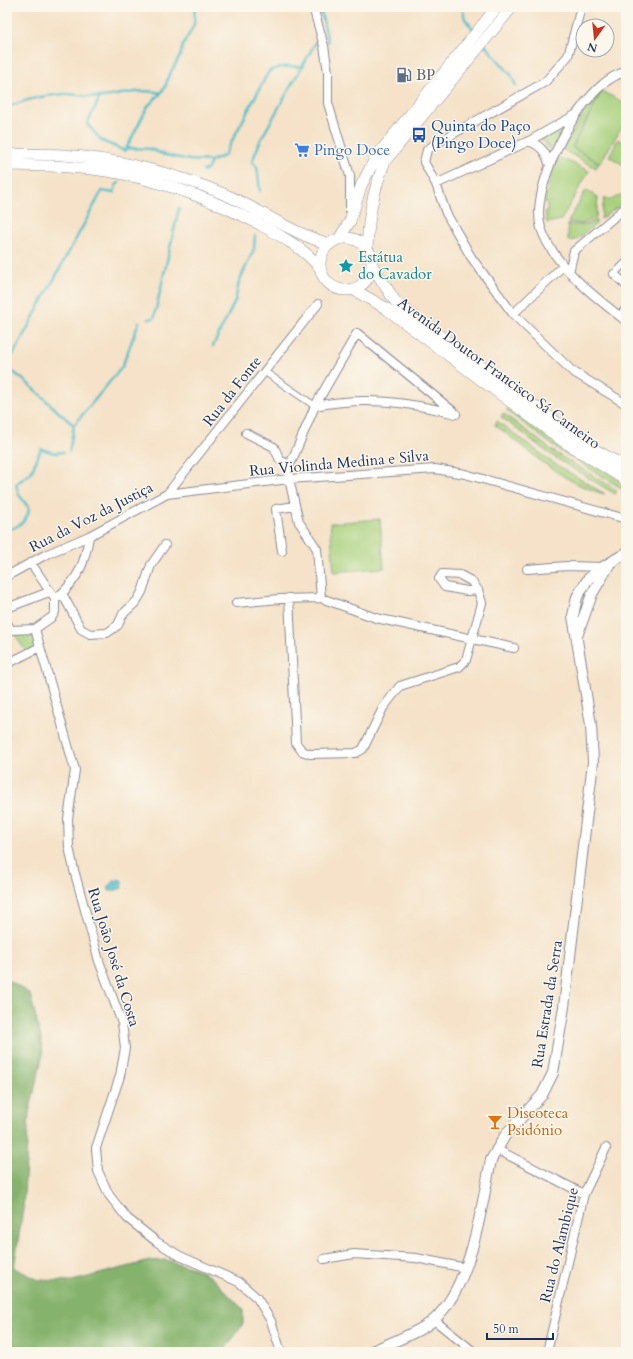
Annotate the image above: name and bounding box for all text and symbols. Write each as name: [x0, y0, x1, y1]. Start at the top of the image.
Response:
north arrow: [575, 18, 615, 58]
text: N: [586, 39, 599, 56]
place label: BP: [416, 65, 435, 85]
fuel station icon: BP: [395, 66, 413, 84]
place label: Quinta do Paço (Pingo Doce): [431, 116, 531, 153]
bus stop icon: Quinta do Paço (Pingo Doce): [410, 126, 428, 144]
place label: Pingo Doce: [314, 140, 390, 160]
supermarket icon: Pingo Doce: [293, 141, 311, 159]
place label: Estátua do Cavador: [358, 247, 432, 284]
place icon: Estátua do Cavador: [337, 257, 355, 275]
street label: Avenida Doutor Francisco Sá Carneiro: [394, 293, 604, 453]
street label: Rua da Fonte: [198, 351, 266, 430]
street label: Rua Violinda Medina e Silva: [248, 445, 430, 481]
street label: Rua da Voz da Justiça: [26, 477, 157, 557]
street label: Rua João José da Costa: [83, 885, 145, 1029]
street label: Rua Estrada da Serra: [527, 938, 567, 1069]
place label: Discoteca Psidónio: [507, 1103, 569, 1140]
bar icon: Discoteca Psidónio: [486, 1113, 504, 1131]
street label: Rua do Alambique: [535, 1185, 583, 1305]
scale bar: [487, 1315, 553, 1341]
text: 50 m: [493, 1321, 520, 1337]

